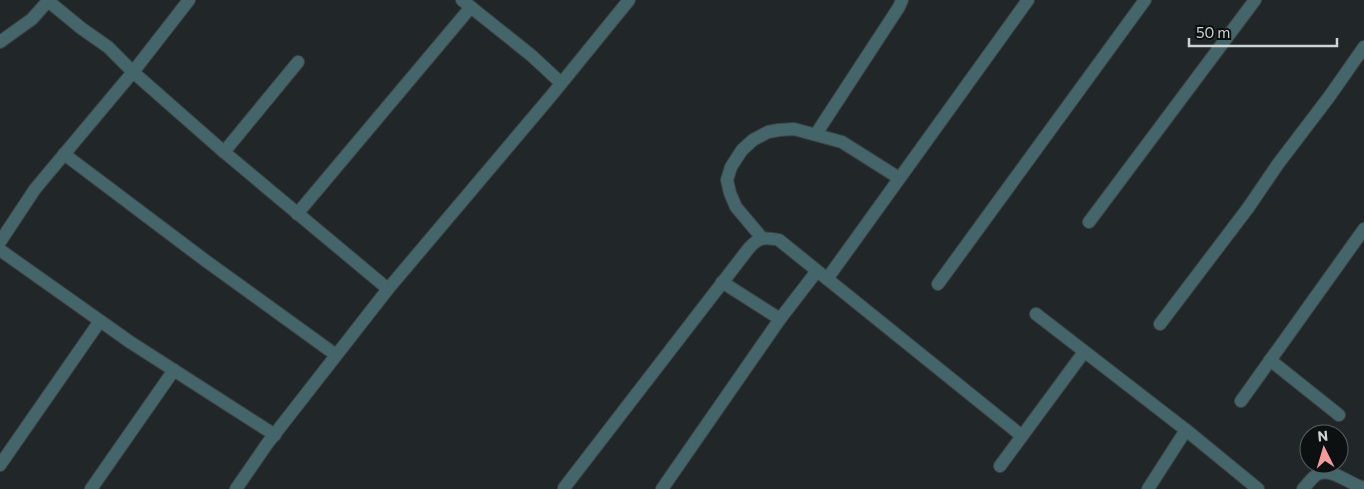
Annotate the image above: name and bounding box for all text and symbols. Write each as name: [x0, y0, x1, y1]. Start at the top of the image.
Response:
scale bar: [1189, 15, 1336, 47]
text: 50 m: [1196, 23, 1230, 41]
north arrow: [1299, 424, 1349, 474]
text: N: [1317, 427, 1329, 444]

